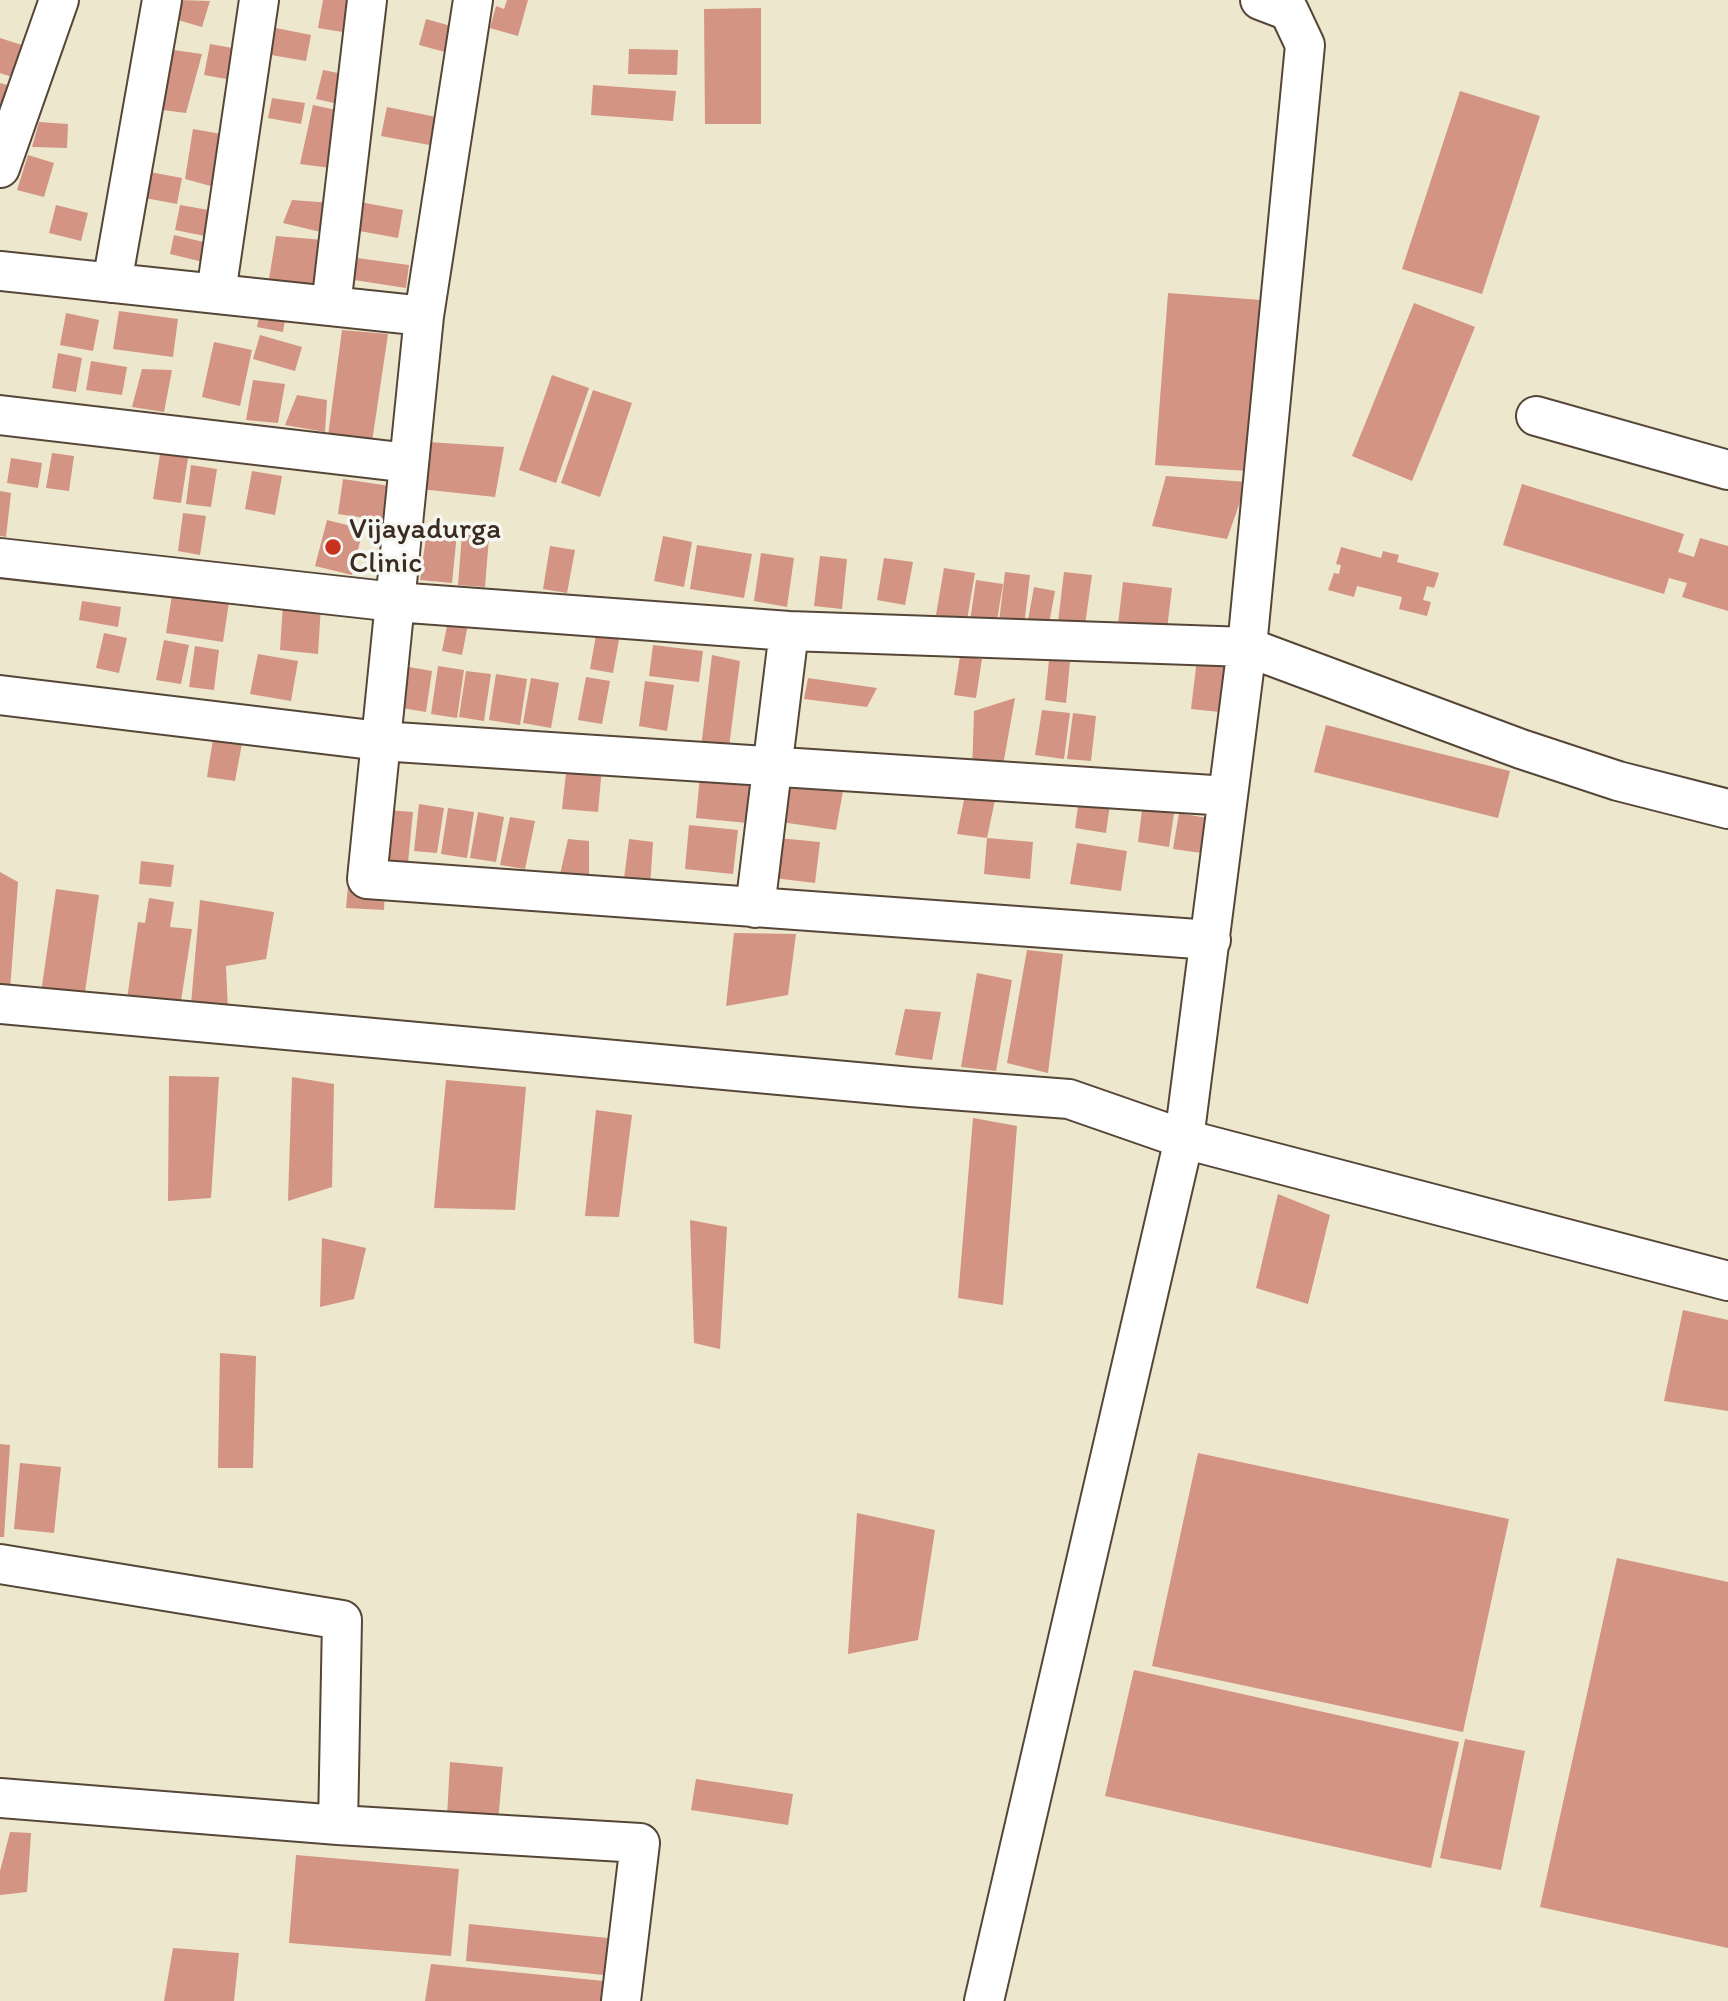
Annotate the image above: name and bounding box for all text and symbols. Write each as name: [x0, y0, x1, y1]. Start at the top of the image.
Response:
place label: Vijayadurga Clinic: [349, 512, 501, 582]
marker: Vijayadurga Clinic: [323, 537, 343, 557]

